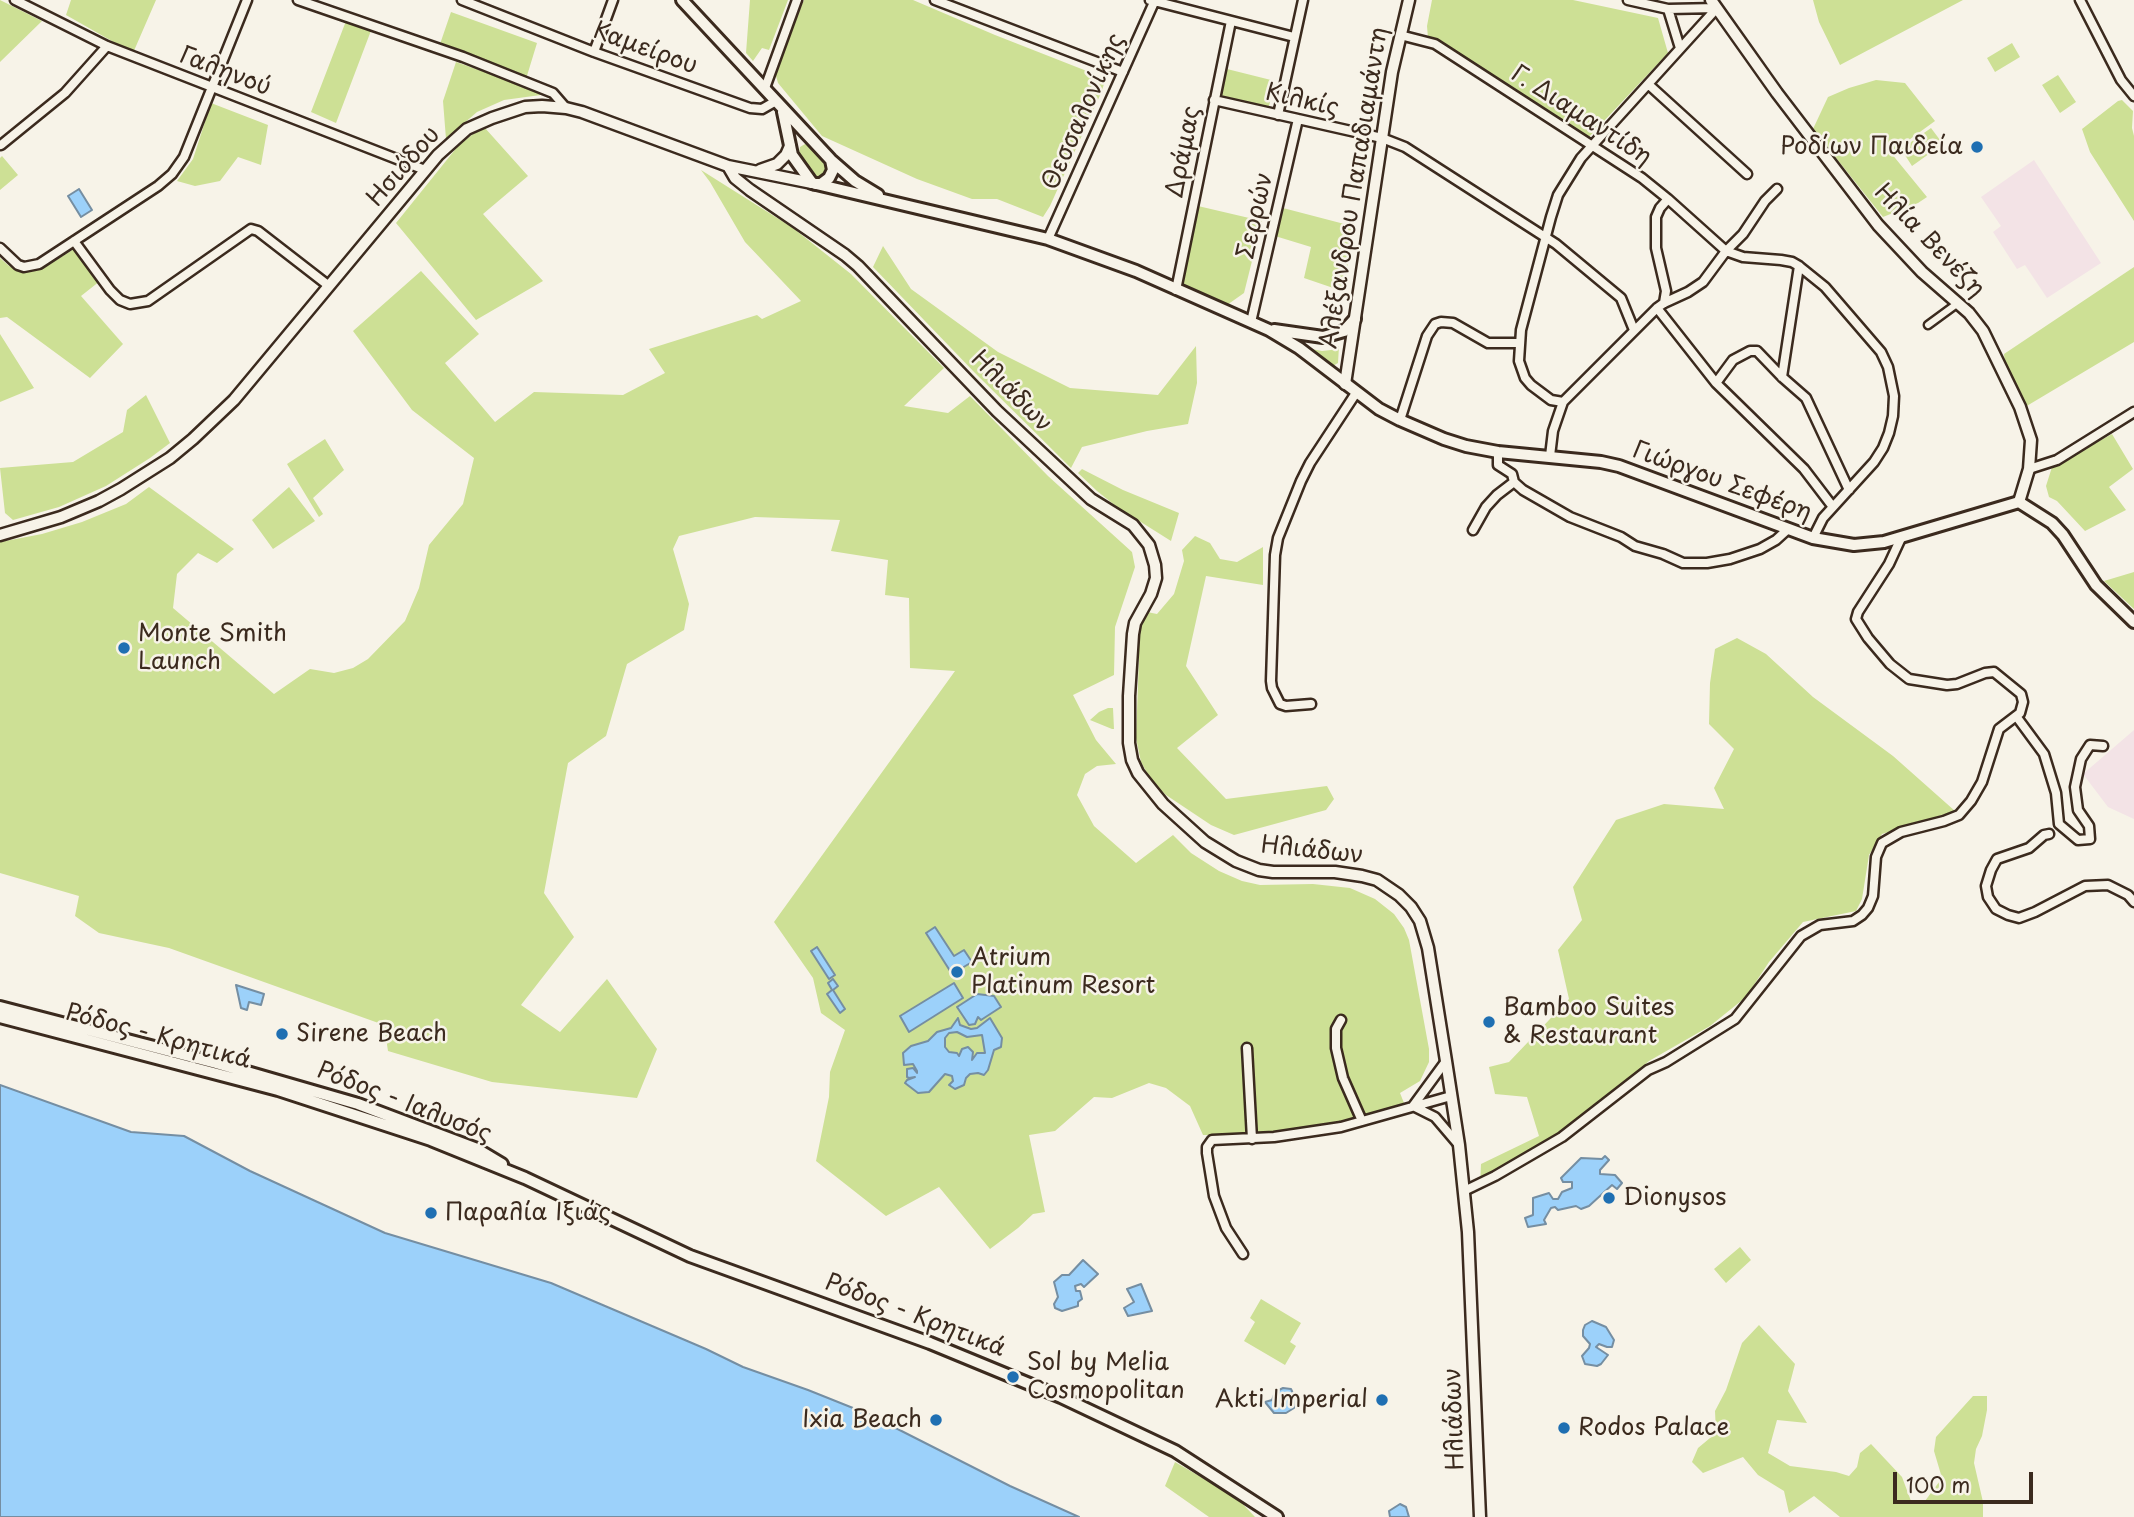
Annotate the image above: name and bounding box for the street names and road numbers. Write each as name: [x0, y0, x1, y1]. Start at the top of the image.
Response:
street label: Καμείρου: [589, 17, 701, 81]
street label: Αλέξανδρου Παπαδιαμάντη: [1315, 25, 1395, 351]
street label: Θεσσαλονίκης: [1037, 29, 1131, 195]
street label: Γαληνού: [175, 41, 275, 103]
street label: Γ. Διαμαντίδη: [1505, 60, 1657, 172]
street label: Κιλκίς: [1263, 79, 1341, 123]
street label: Δράμας: [1161, 104, 1207, 200]
street label: Ησιόδου: [361, 121, 447, 213]
street label: Σερρών: [1232, 170, 1280, 262]
street label: Ηλία Βενέζη: [1868, 178, 1990, 304]
street label: Ηλιάδων: [965, 346, 1057, 438]
street label: Γιώργου Σεφέρη: [1628, 436, 1816, 528]
street label: Ηλιάδων: [1259, 831, 1365, 871]
street label: Ρόδος - Κρητικά: [62, 998, 254, 1076]
street label: Ρόδος - Ιαλυσός: [313, 1057, 495, 1149]
street label: Ρόδος - Κρητικά: [821, 1268, 1009, 1364]
street label: Ηλιάδων: [1439, 1367, 1471, 1471]

